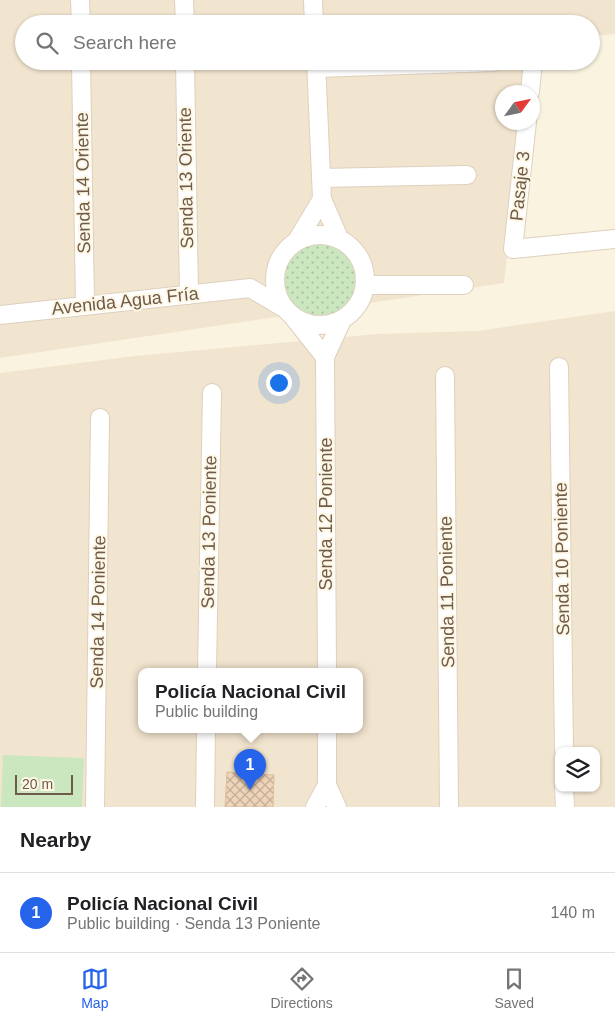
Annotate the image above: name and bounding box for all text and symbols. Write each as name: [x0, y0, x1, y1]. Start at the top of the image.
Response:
search box: [15, 15, 600, 70]
icon: search: [33, 29, 61, 57]
text: Search here: [73, 32, 177, 53]
north arrow: [495, 85, 540, 130]
street label: Senda 13 Oriente: [175, 107, 197, 249]
street label: Senda 14 Oriente: [72, 112, 94, 254]
street label: Pasaje 3: [506, 150, 534, 222]
street label: Avenida Agua Fría: [50, 283, 201, 319]
your location: [266, 370, 292, 396]
street label: Senda 12 Poniente: [316, 437, 336, 591]
street label: Senda 13 Poniente: [198, 455, 220, 609]
street label: Senda 10 Poniente: [551, 482, 573, 636]
street label: Senda 11 Poniente: [436, 516, 458, 668]
street label: Senda 14 Poniente: [87, 535, 109, 689]
popup: [138, 668, 363, 733]
text: Policía Nacional Civil: [155, 681, 346, 702]
text: Public building: [155, 703, 258, 720]
map controls: [555, 747, 600, 792]
button: layers: [555, 747, 600, 792]
pin: 1: [234, 749, 266, 790]
scale bar: [15, 772, 72, 795]
text: 20 m: [22, 776, 53, 792]
text: Nearby: [20, 828, 91, 851]
text: Policía Nacional Civil: [67, 893, 258, 914]
text: 1: [32, 904, 40, 921]
text: 140 m: [551, 904, 595, 921]
text: Public building · Senda 13 Poniente: [67, 915, 321, 932]
tab: Map: [81, 965, 109, 1011]
tab: Directions: [271, 965, 333, 1011]
tab: Saved: [494, 965, 534, 1011]

